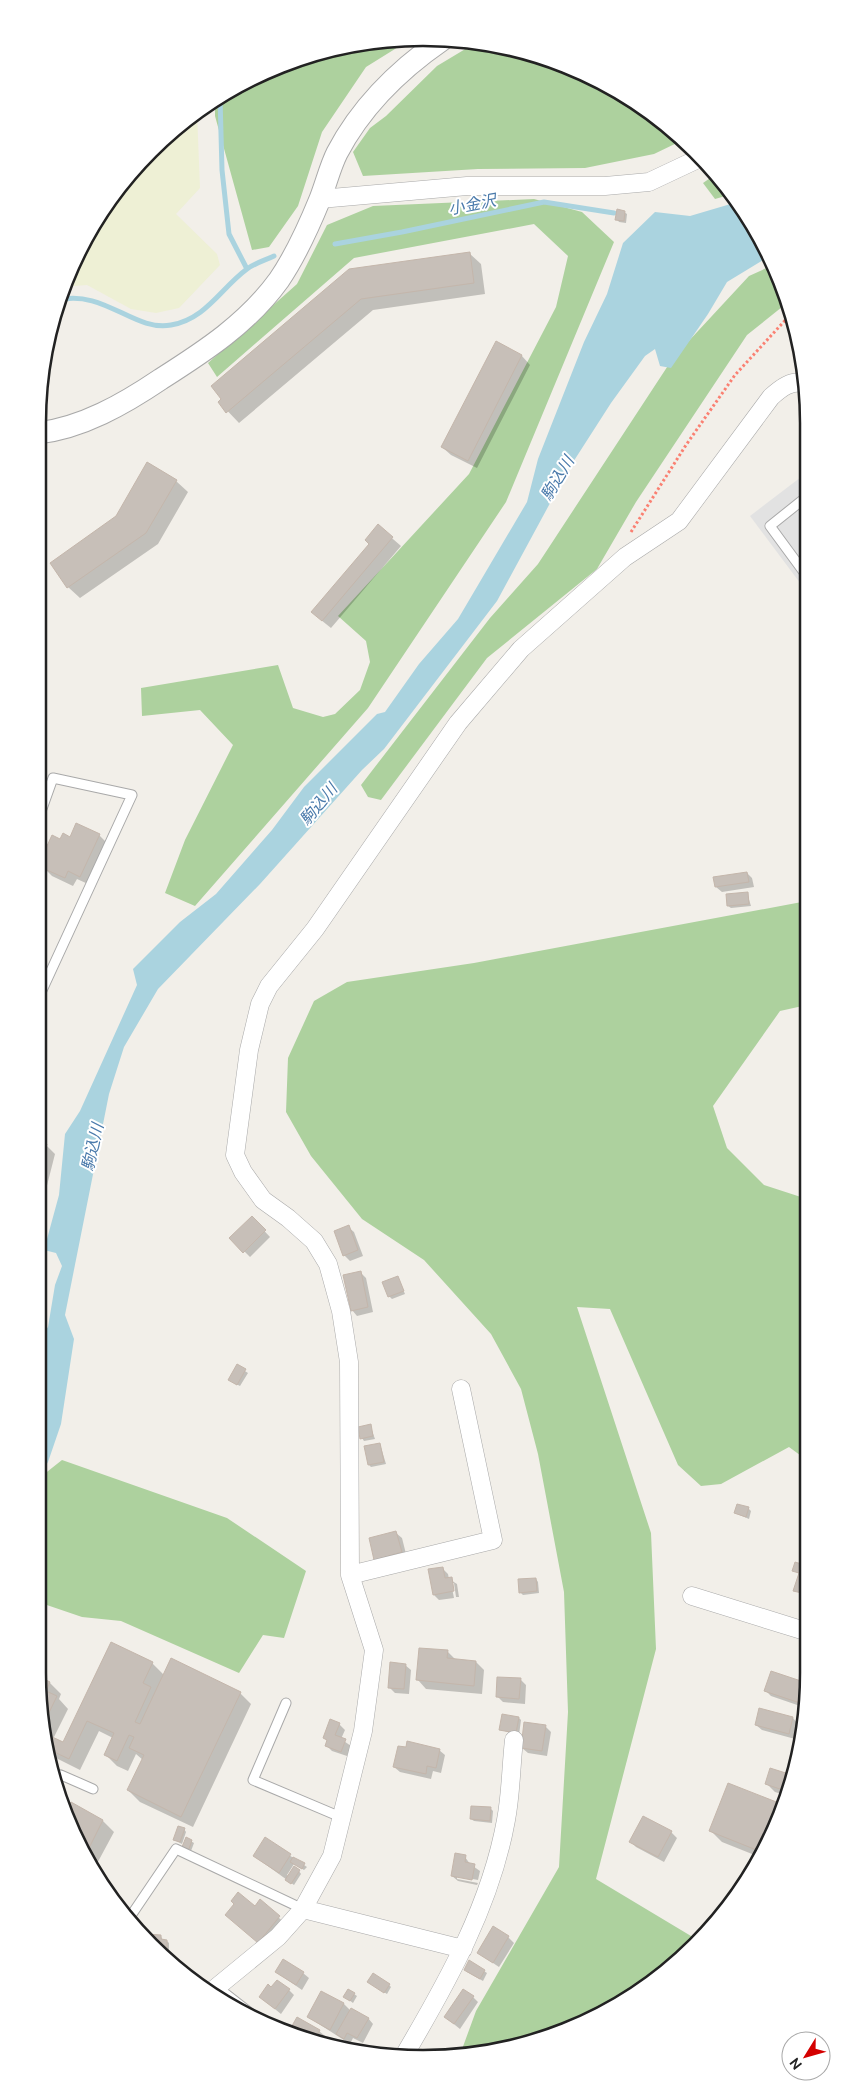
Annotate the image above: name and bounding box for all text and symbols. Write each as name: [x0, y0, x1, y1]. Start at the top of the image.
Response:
water label: 小金沢: [447, 190, 499, 217]
water label: 駒込川: [537, 451, 578, 503]
water label: 駒込川: [296, 778, 342, 828]
water label: 駒込川: [78, 1120, 107, 1172]
north arrow: [781, 2031, 831, 2081]
text: N: [786, 2055, 805, 2073]

